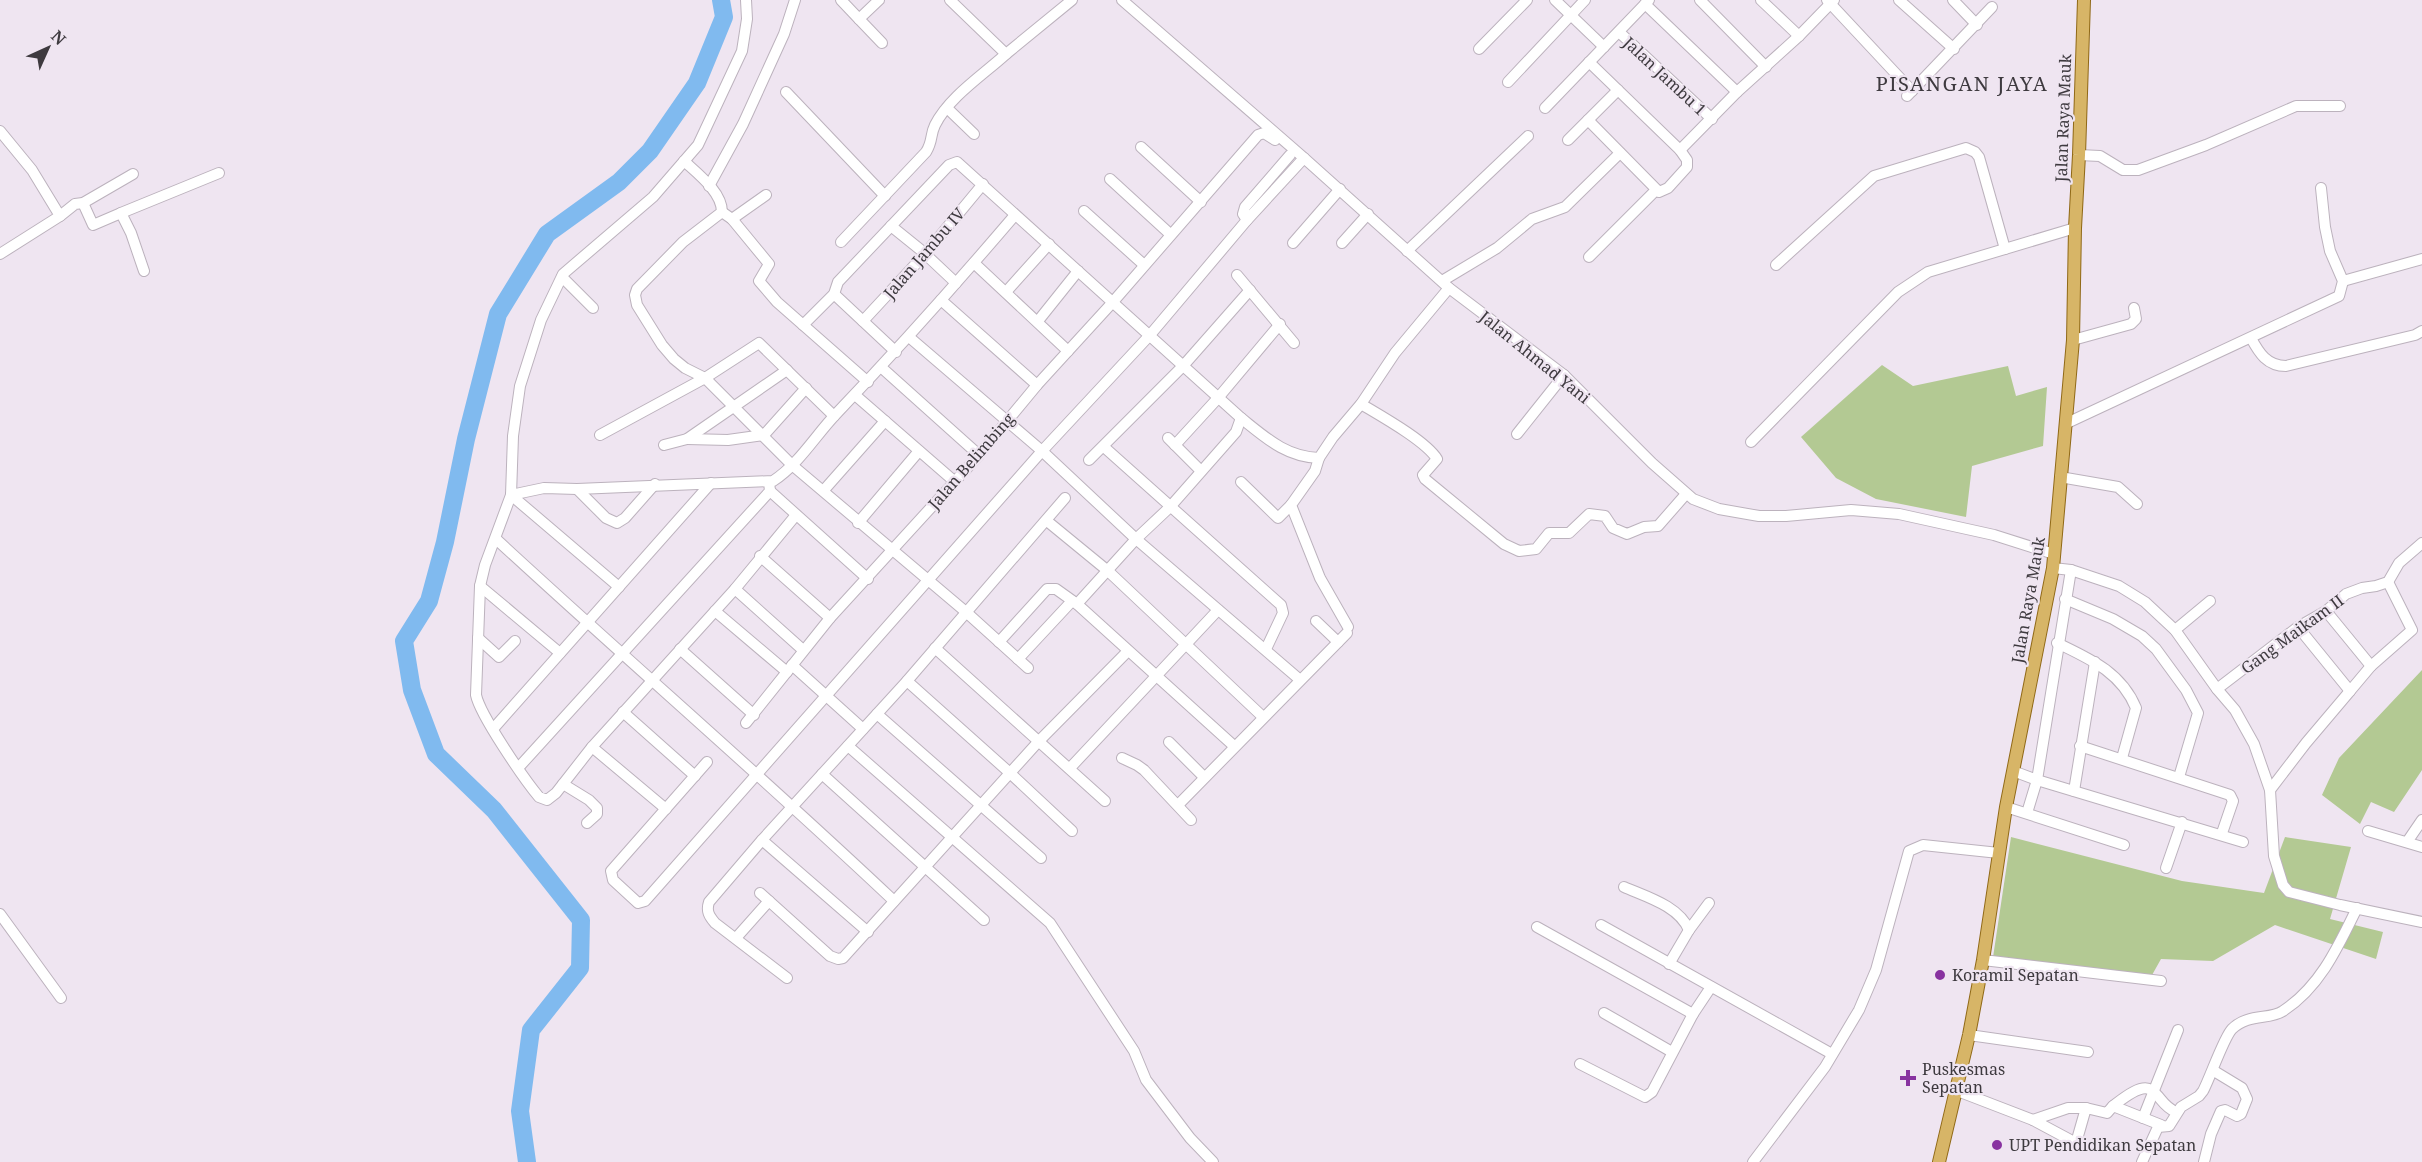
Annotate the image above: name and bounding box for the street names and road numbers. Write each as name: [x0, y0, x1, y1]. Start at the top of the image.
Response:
street label: Jalan Jambu 1: [1618, 31, 1711, 120]
street label: Jalan Raya Mauk: [2050, 53, 2076, 183]
street label: Jalan Jambu IV: [878, 203, 970, 304]
street label: Jalan Ahmad Yani: [1474, 305, 1595, 408]
street label: Jalan Belimbing: [922, 408, 1019, 515]
street label: Jalan Raya Mauk: [2006, 534, 2050, 666]
street label: Gang Maikam II: [2236, 589, 2348, 679]

